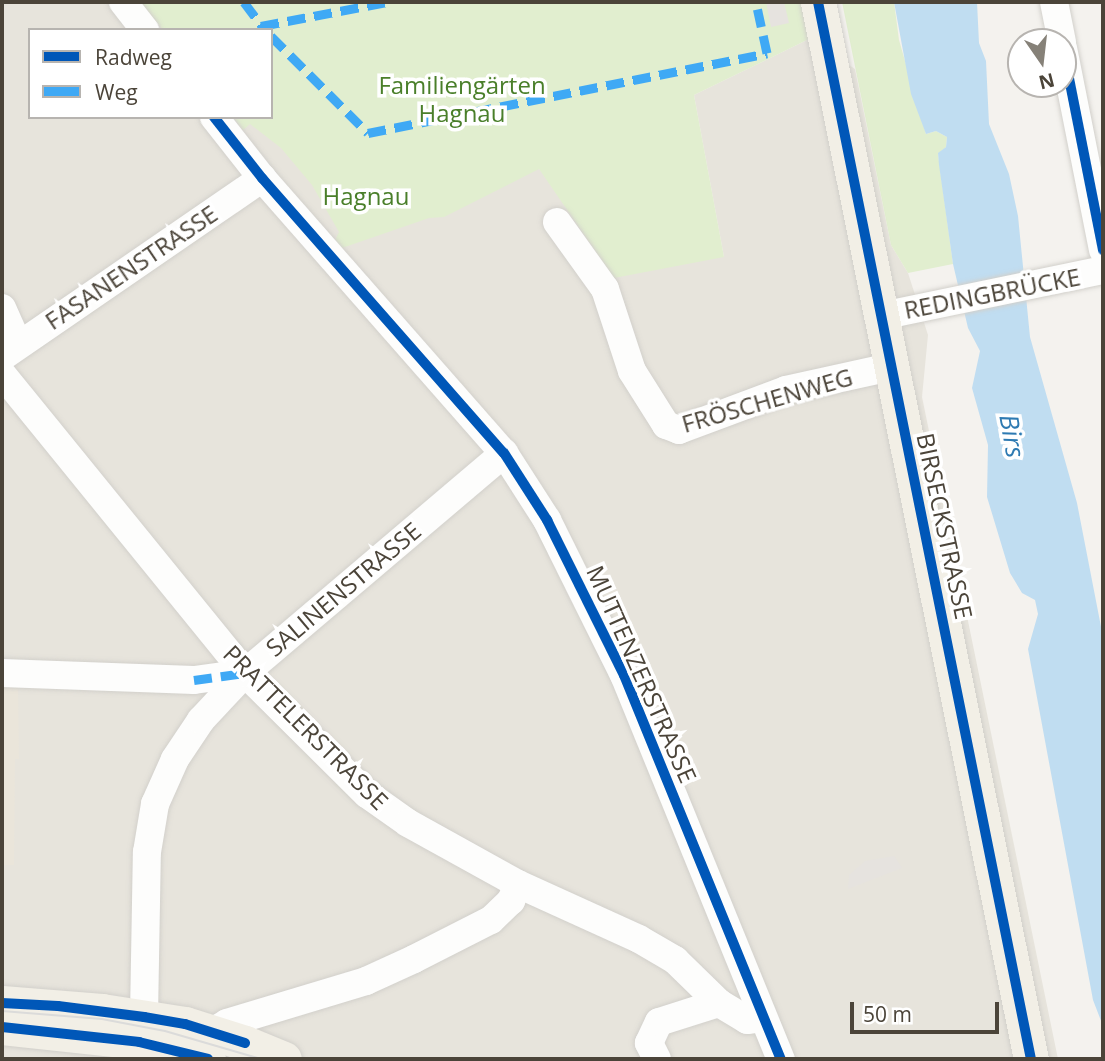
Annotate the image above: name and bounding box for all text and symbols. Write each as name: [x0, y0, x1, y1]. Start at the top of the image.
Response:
legend: [28, 28, 273, 119]
north arrow: [1007, 28, 1077, 98]
text: Radweg: [95, 43, 172, 71]
text: N: [1036, 67, 1057, 96]
park label: Familiengärten Hagnau: [378, 71, 546, 127]
text: Weg: [95, 78, 138, 106]
park label: Hagnau: [323, 182, 409, 210]
street label: FASANENSTRASSE: [39, 199, 223, 335]
street label: REDINGBRÜCKE: [902, 262, 1082, 324]
street label: FRÖSCHENWEG: [678, 362, 856, 438]
water label: Birs: [993, 412, 1031, 460]
street label: BIRSECKSTRASSE: [911, 430, 979, 622]
street label: SALINENSTRASSE: [260, 516, 426, 662]
street label: MUTTENZERSTRASSE: [581, 561, 703, 787]
street label: PRATTELERSTRASSE: [218, 639, 394, 815]
scale bar: [853, 988, 1002, 1032]
text: 50 m: [863, 1000, 912, 1028]

